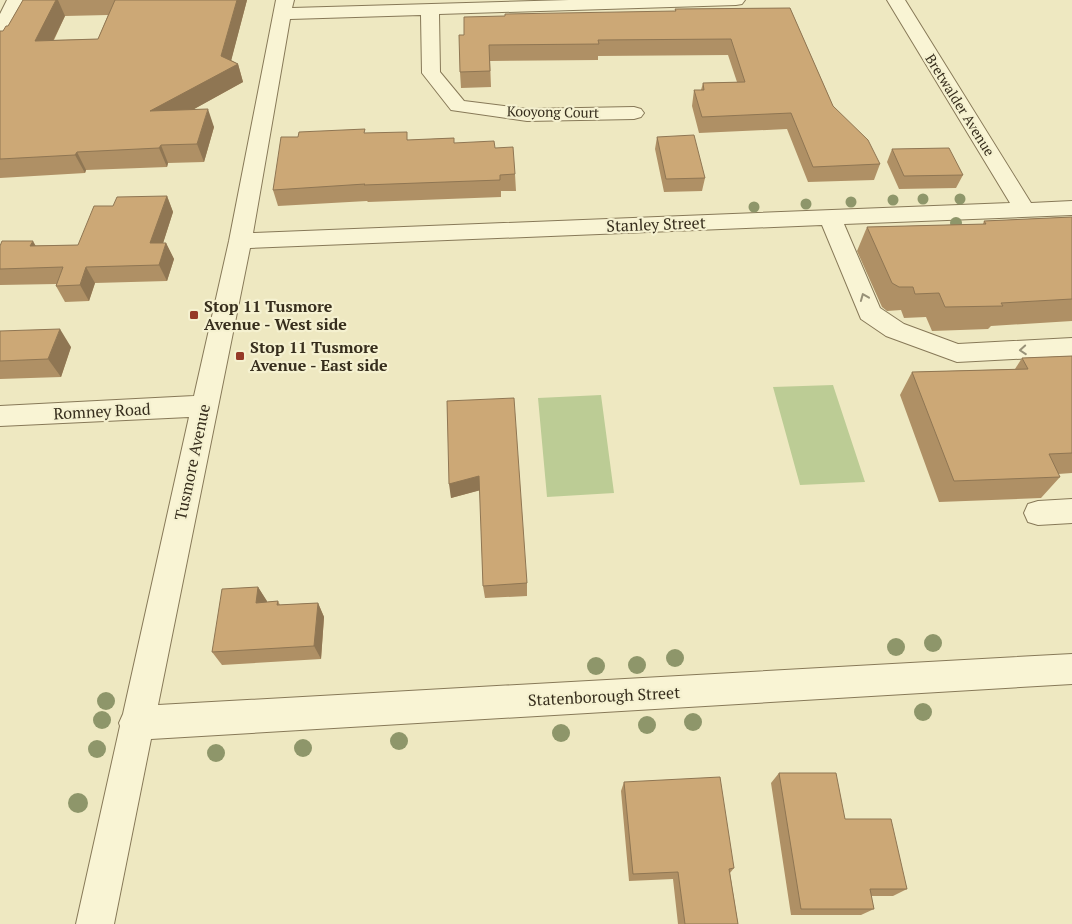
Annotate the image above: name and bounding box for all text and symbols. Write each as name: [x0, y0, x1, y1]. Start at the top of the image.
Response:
street label: Bretwalder Avenue: [921, 50, 999, 159]
street label: Kooyong Court: [507, 101, 600, 122]
street label: Stanley Street: [606, 211, 706, 237]
one-way arrow: [860, 293, 870, 301]
place label: Stop 11 Tusmore Avenue - West side: [204, 295, 347, 335]
marker: Stop 11 Tusmore Avenue - West side: [188, 309, 200, 321]
place label: Stop 11 Tusmore Avenue - East side: [250, 336, 388, 376]
one-way arrow: [1019, 345, 1027, 356]
marker: Stop 11 Tusmore Avenue - East side: [234, 350, 246, 362]
street label: Romney Road: [53, 397, 151, 425]
street label: Tusmore Avenue: [169, 402, 215, 522]
street label: Statenborough Street: [527, 681, 681, 711]

